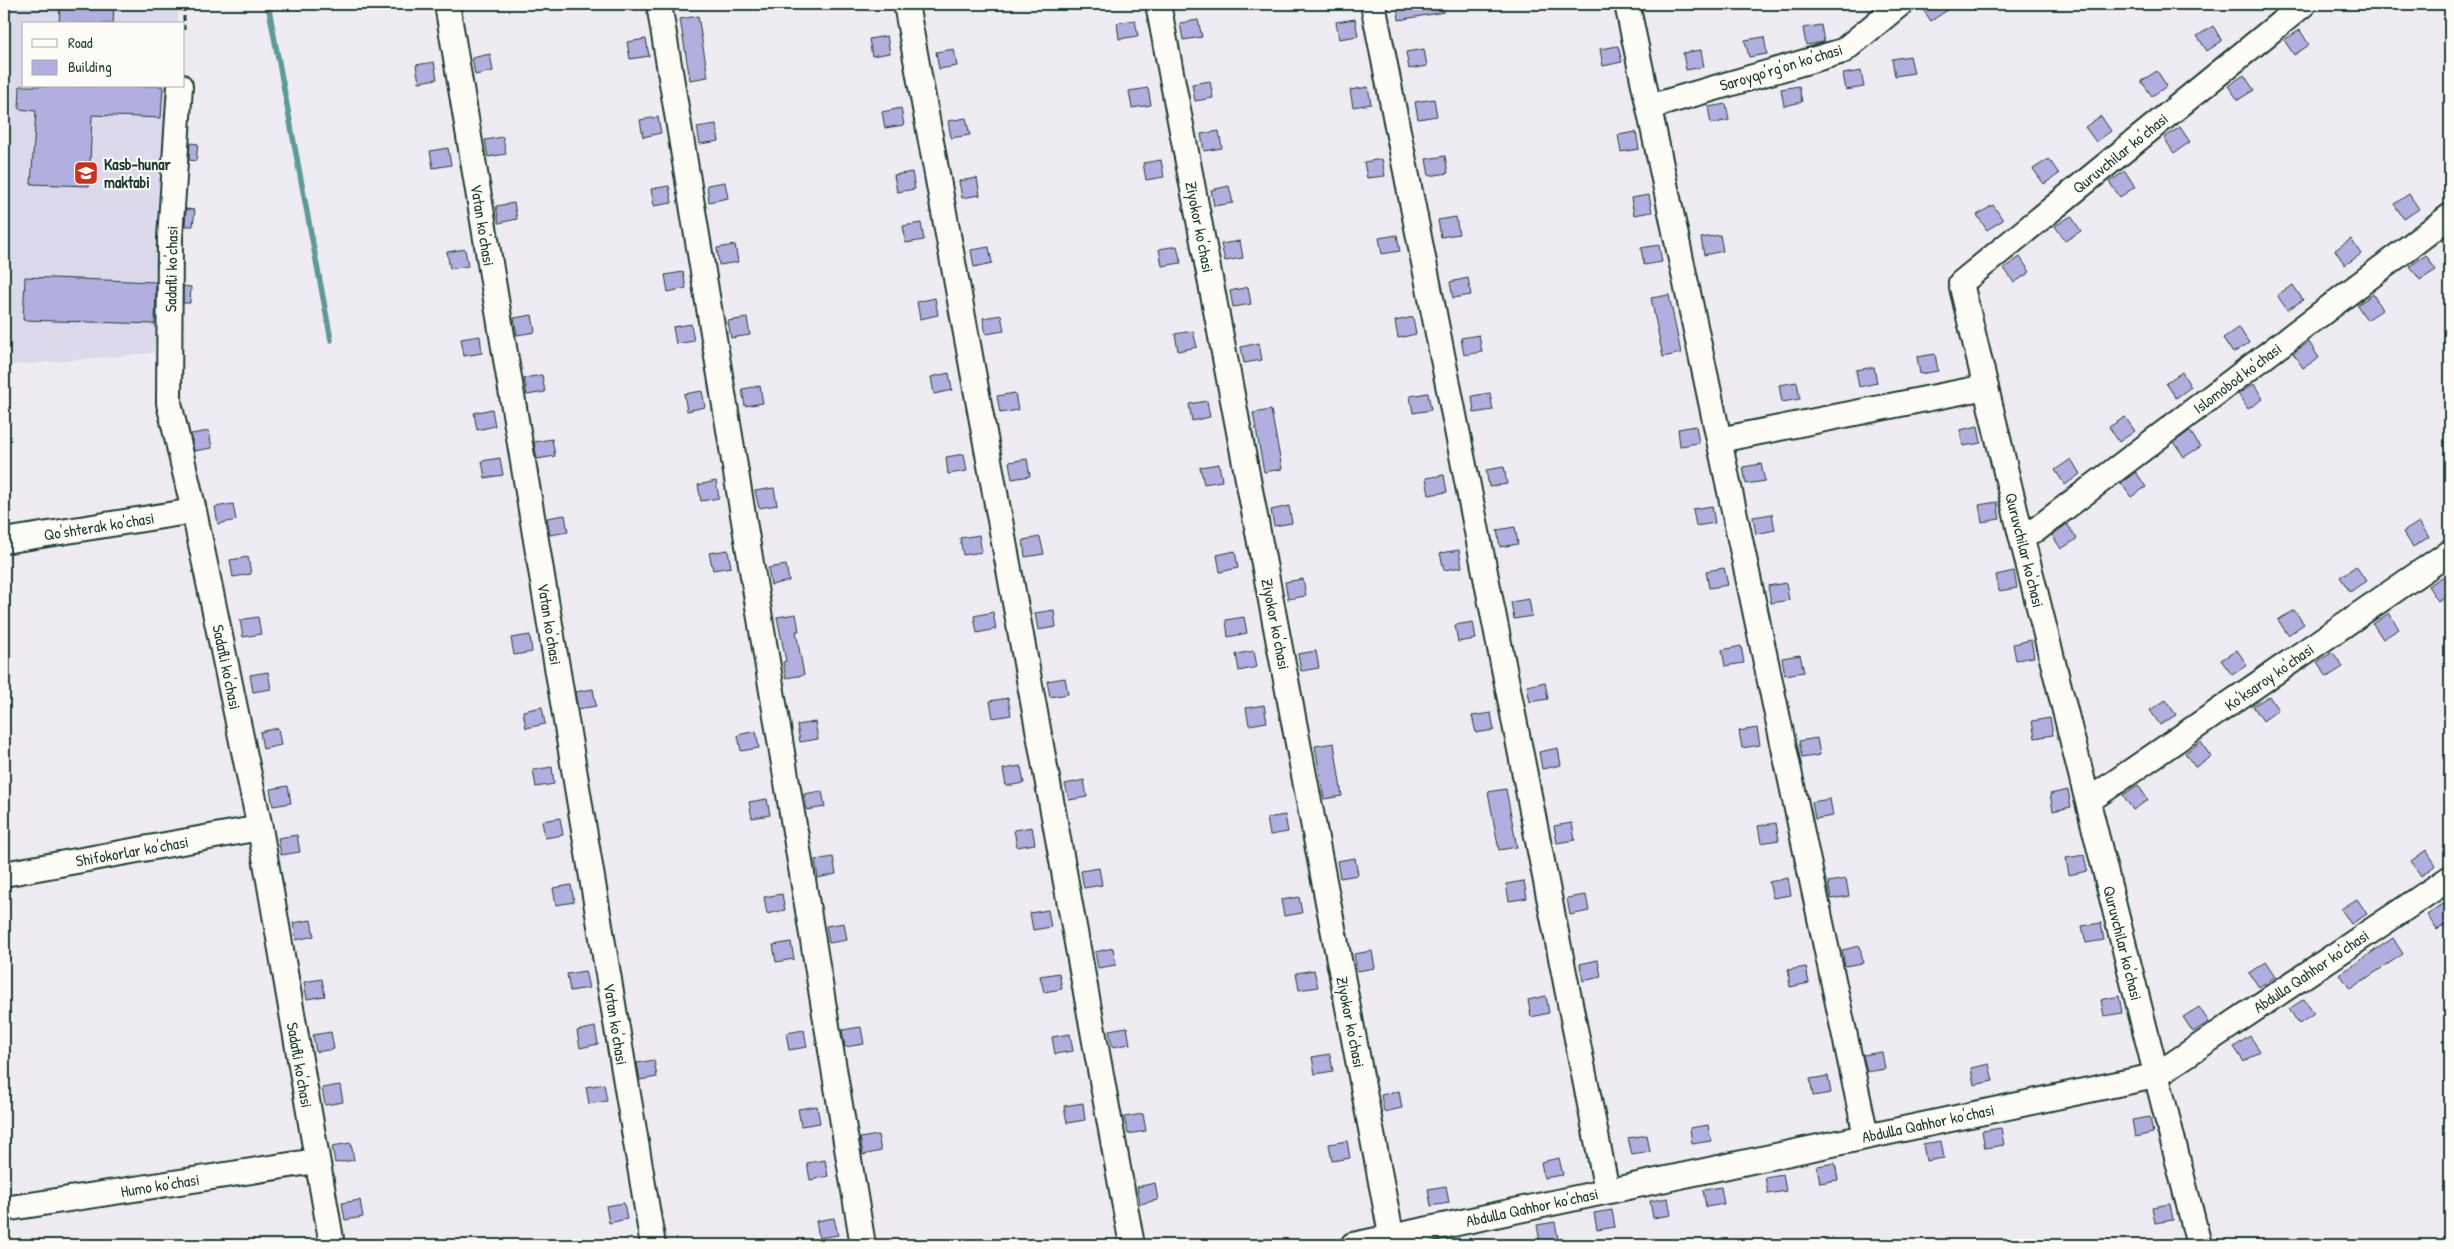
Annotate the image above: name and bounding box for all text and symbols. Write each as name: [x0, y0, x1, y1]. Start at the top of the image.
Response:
legend: [22, 22, 185, 88]
text: Road: [68, 32, 93, 53]
street label: Saroyqo'rg'on ko'chasi: [1717, 38, 1845, 96]
text: Building: [68, 56, 112, 77]
street label: Quruvchilar ko'chasi: [2067, 108, 2173, 198]
place label: Kasb-hunar maktabi: [104, 153, 171, 193]
school or university icon: Kasb-hunar maktabi: [73, 160, 99, 186]
street label: Ziyokor ko'chasi: [1180, 180, 1220, 274]
street label: Vatan ko'chasi: [466, 182, 500, 268]
street label: Sadafli ko'chasi: [159, 226, 183, 312]
street label: Islomobod ko'chasi: [2188, 337, 2286, 419]
street label: Quruvchilar ko'chasi: [2000, 490, 2050, 610]
street label: Qo'shterak ko'chasi: [42, 506, 156, 546]
street label: Ziyokor ko'chasi: [1256, 577, 1296, 671]
street label: Vatan ko'chasi: [533, 581, 567, 667]
street label: Sadafli ko'chasi: [207, 623, 247, 711]
street label: Ko'ksaroy ko'chasi: [2220, 638, 2318, 716]
street label: Shifokorlar ko'chasi: [74, 830, 190, 872]
street label: Quruvchilar ko'chasi: [2098, 883, 2148, 1003]
street label: Abdulla Qahhor ko'chasi: [2249, 924, 2373, 1018]
street label: Ziyokor ko'chasi: [1331, 975, 1371, 1069]
street label: Vatan ko'chasi: [599, 981, 633, 1067]
street label: Sadafli ko'chasi: [282, 1021, 318, 1109]
street label: Abdulla Qahhor ko'chasi: [1860, 1098, 1996, 1148]
street label: Humo ko'chasi: [119, 1168, 201, 1202]
street label: Abdulla Qahhor ko'chasi: [1464, 1182, 1600, 1232]

